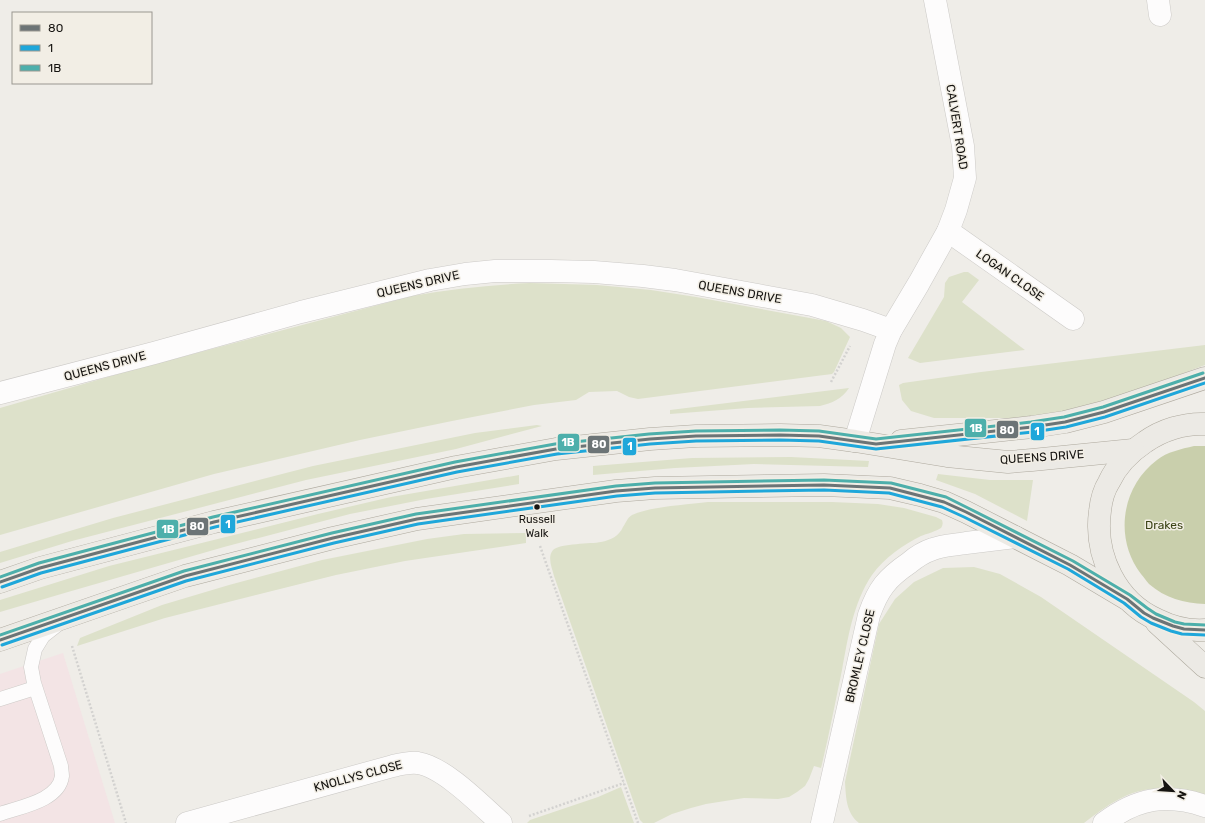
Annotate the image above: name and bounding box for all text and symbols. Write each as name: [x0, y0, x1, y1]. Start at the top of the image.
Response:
legend: [12, 12, 152, 84]
text: 80: [48, 21, 63, 35]
text: 1: [48, 41, 53, 55]
text: 1B: [48, 61, 61, 75]
street label: CALVERT ROAD: [943, 83, 971, 171]
street label: LOGAN CLOSE: [973, 246, 1047, 304]
street label: QUEENS DRIVE: [375, 268, 461, 300]
street label: QUEENS DRIVE: [697, 278, 783, 306]
street label: QUEENS DRIVE: [62, 348, 148, 384]
line badge: 1B: [964, 418, 987, 438]
line badge: 80: [996, 420, 1019, 439]
text: 1B: [969, 422, 983, 435]
line badge: 1: [1030, 422, 1045, 441]
text: 80: [1000, 424, 1014, 437]
text: 1: [1034, 425, 1040, 438]
line badge: 1B: [557, 433, 580, 452]
line badge: 80: [587, 435, 610, 454]
text: 1B: [561, 436, 575, 449]
line badge: 1: [622, 437, 637, 456]
text: 80: [592, 438, 606, 451]
text: 1: [627, 440, 633, 453]
street label: QUEENS DRIVE: [999, 447, 1085, 467]
marker: Russell Walk: [532, 502, 542, 512]
place label: Russell Walk: [519, 513, 555, 540]
line badge: 1: [220, 514, 236, 534]
line badge: 80: [186, 517, 209, 536]
text: 1: [225, 518, 231, 531]
park label: Drakes: [1145, 518, 1183, 532]
line badge: 1B: [156, 519, 179, 539]
text: 80: [190, 520, 204, 533]
text: 1B: [161, 523, 175, 536]
street label: BROMLEY CLOSE: [842, 608, 878, 704]
street label: KNOLLYS CLOSE: [312, 757, 404, 795]
north arrow: [1153, 771, 1193, 811]
text: N: [1174, 789, 1189, 801]

